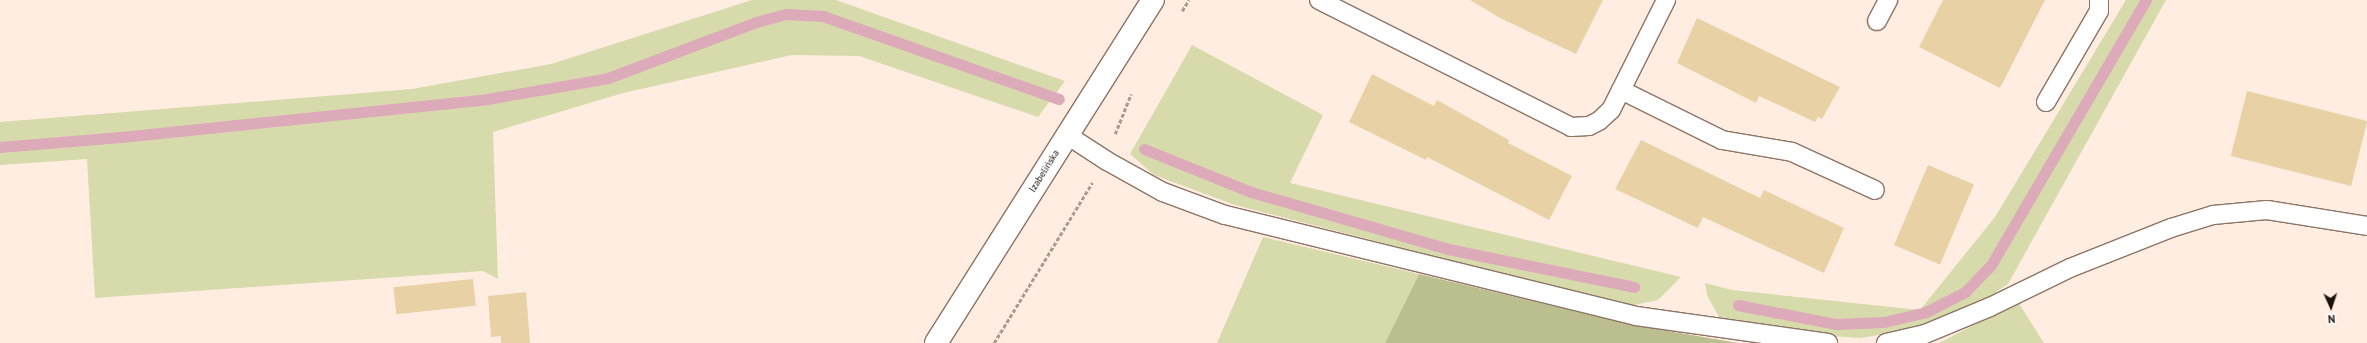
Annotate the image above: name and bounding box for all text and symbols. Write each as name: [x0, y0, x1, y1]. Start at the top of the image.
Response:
street label: Izabelińska: [1026, 148, 1062, 194]
north arrow: [2311, 287, 2351, 327]
text: N: [2328, 312, 2336, 326]

